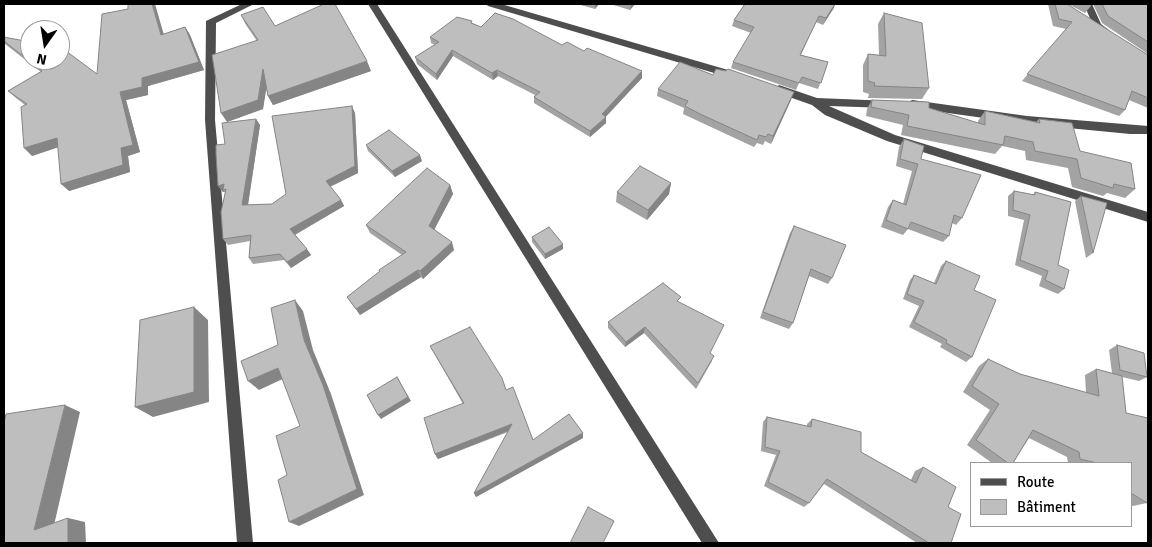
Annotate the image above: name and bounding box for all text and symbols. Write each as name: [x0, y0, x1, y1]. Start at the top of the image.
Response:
north arrow: [20, 20, 70, 70]
text: N: [35, 50, 48, 69]
legend: [970, 462, 1132, 527]
text: Route: [1017, 473, 1054, 491]
text: Bâtiment: [1017, 498, 1076, 516]

